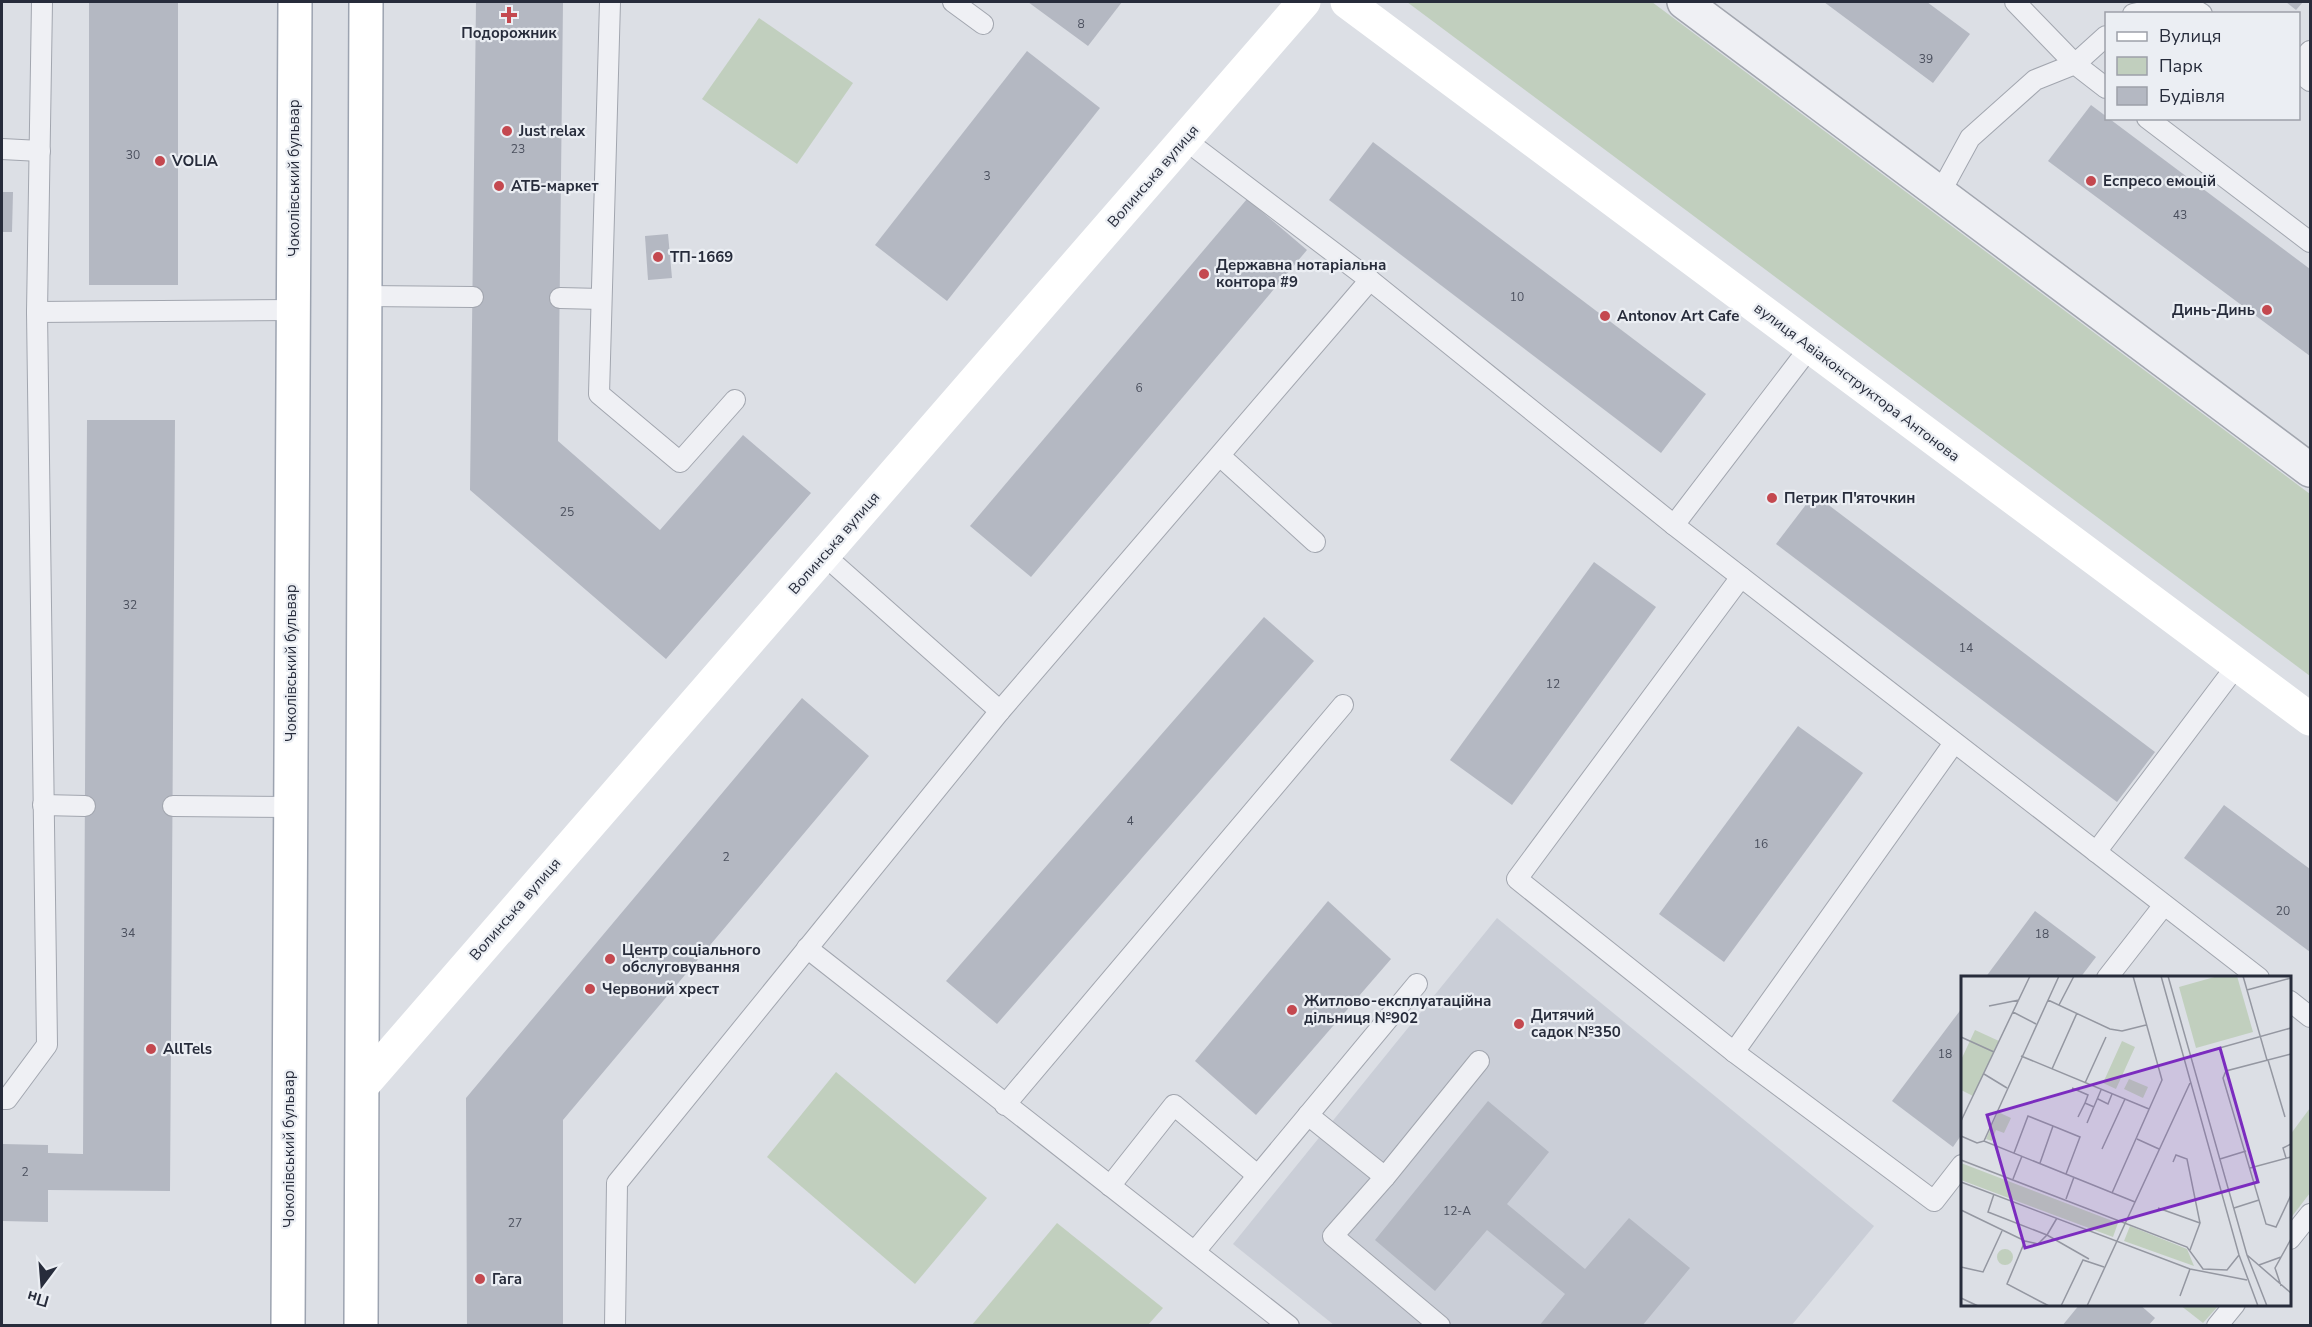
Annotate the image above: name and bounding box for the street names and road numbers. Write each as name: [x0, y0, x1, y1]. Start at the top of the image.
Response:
street label: Чоколівський бульвар: [284, 99, 304, 257]
street label: Волинська вулиця: [1103, 121, 1203, 231]
street label: вулиця Авіаконструктора Антонова: [1750, 298, 1964, 466]
street label: Волинська вулиця: [784, 488, 884, 598]
street label: Чоколівський бульвар: [281, 584, 301, 742]
street label: Волинська вулиця: [465, 854, 565, 964]
street label: Чоколівський бульвар: [279, 1070, 299, 1228]

